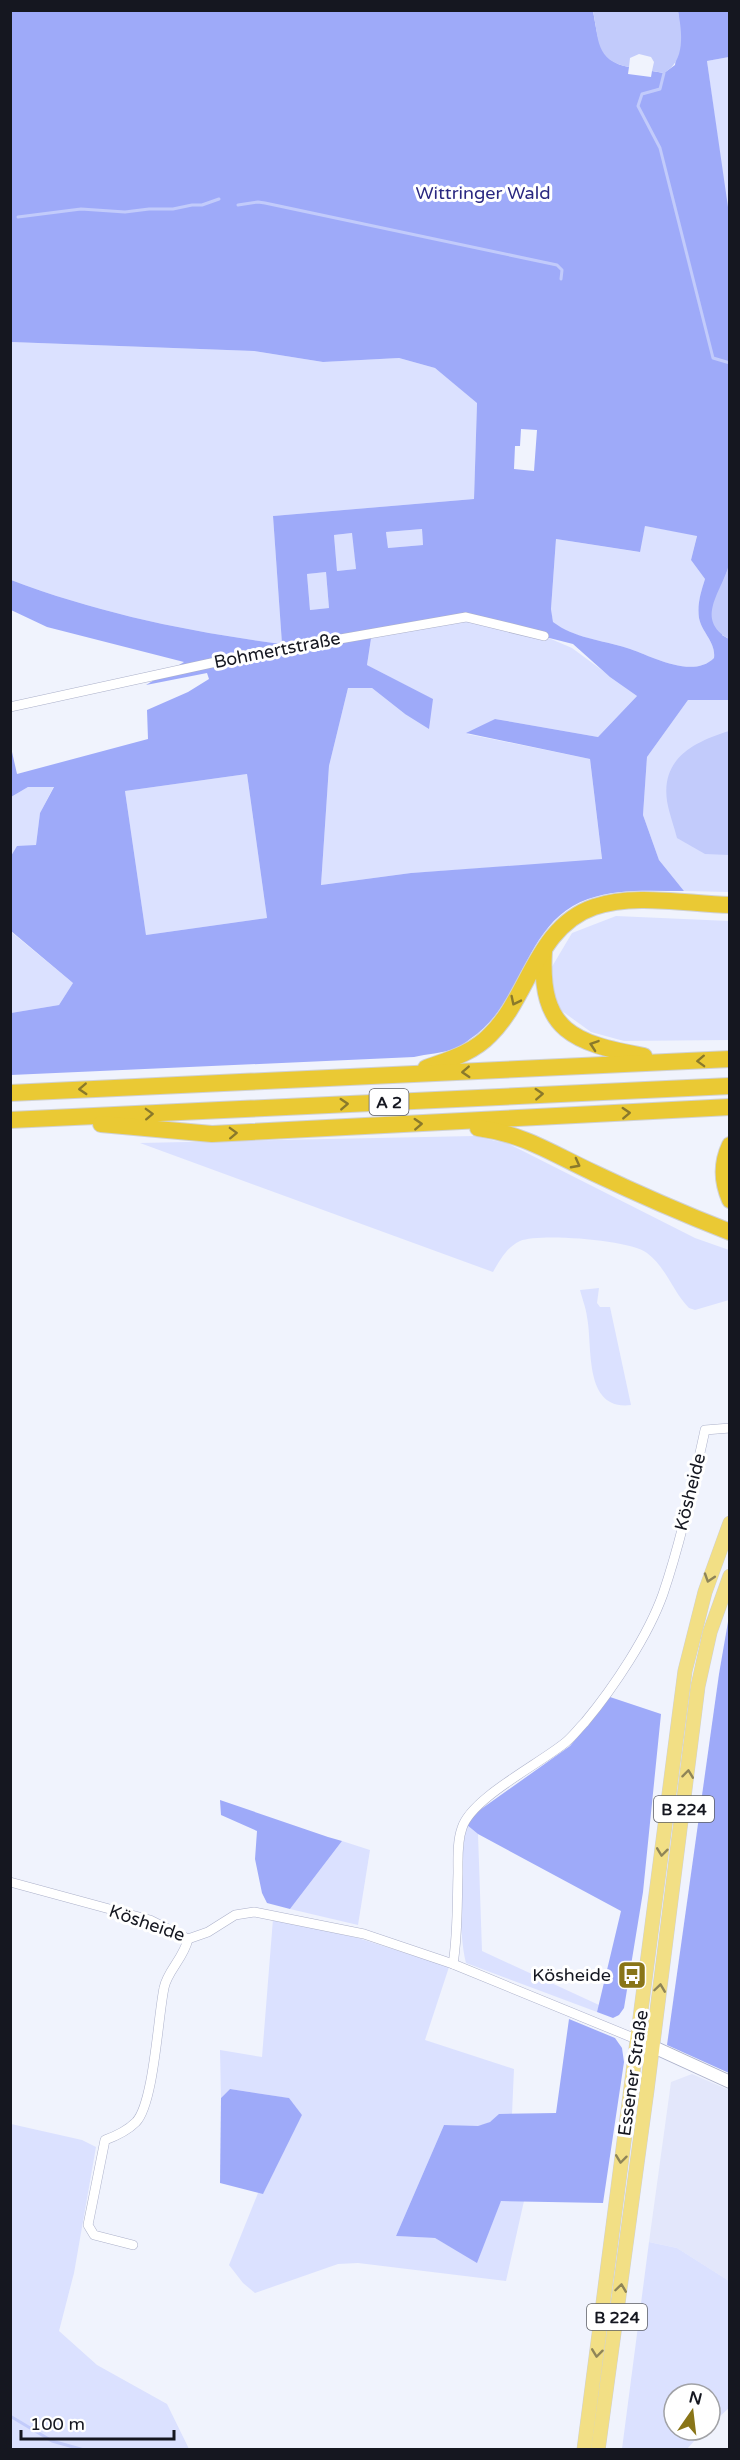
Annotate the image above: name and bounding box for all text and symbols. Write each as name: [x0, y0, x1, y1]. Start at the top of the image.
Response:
park label: Wittringer Wald: [415, 182, 551, 204]
street label: Bohmertstraße: [212, 627, 342, 673]
one-way arrow: [510, 995, 522, 1006]
one-way arrow: [589, 1039, 600, 1052]
one-way arrow: [696, 1054, 705, 1067]
one-way arrow: [462, 1065, 471, 1078]
one-way arrow: [78, 1082, 87, 1095]
one-way arrow: [534, 1088, 543, 1101]
road number: A 2: [370, 1089, 408, 1115]
one-way arrow: [340, 1098, 349, 1111]
one-way arrow: [621, 1106, 630, 1119]
one-way arrow: [145, 1107, 154, 1120]
one-way arrow: [414, 1117, 423, 1130]
one-way arrow: [228, 1127, 237, 1139]
one-way arrow: [570, 1157, 580, 1168]
street label: Kösheide: [670, 1451, 710, 1533]
one-way arrow: [704, 1572, 717, 1583]
one-way arrow: [681, 1769, 694, 1778]
road number: B 224: [654, 1796, 714, 1822]
one-way arrow: [656, 1848, 669, 1857]
street label: Kösheide: [106, 1900, 188, 1946]
bus stop icon: Kösheide: [616, 1959, 648, 1991]
place label: Kösheide: [532, 1964, 611, 1986]
one-way arrow: [653, 1983, 666, 1992]
street label: Essener Straße: [613, 2008, 653, 2138]
one-way arrow: [615, 2155, 628, 2164]
one-way arrow: [614, 2283, 626, 2292]
road number: B 224: [587, 2304, 647, 2330]
one-way arrow: [591, 2348, 603, 2357]
north arrow: [662, 2382, 722, 2442]
text: N: [687, 2387, 704, 2410]
scale bar: [21, 2403, 174, 2441]
text: 100 m: [30, 2413, 85, 2435]

